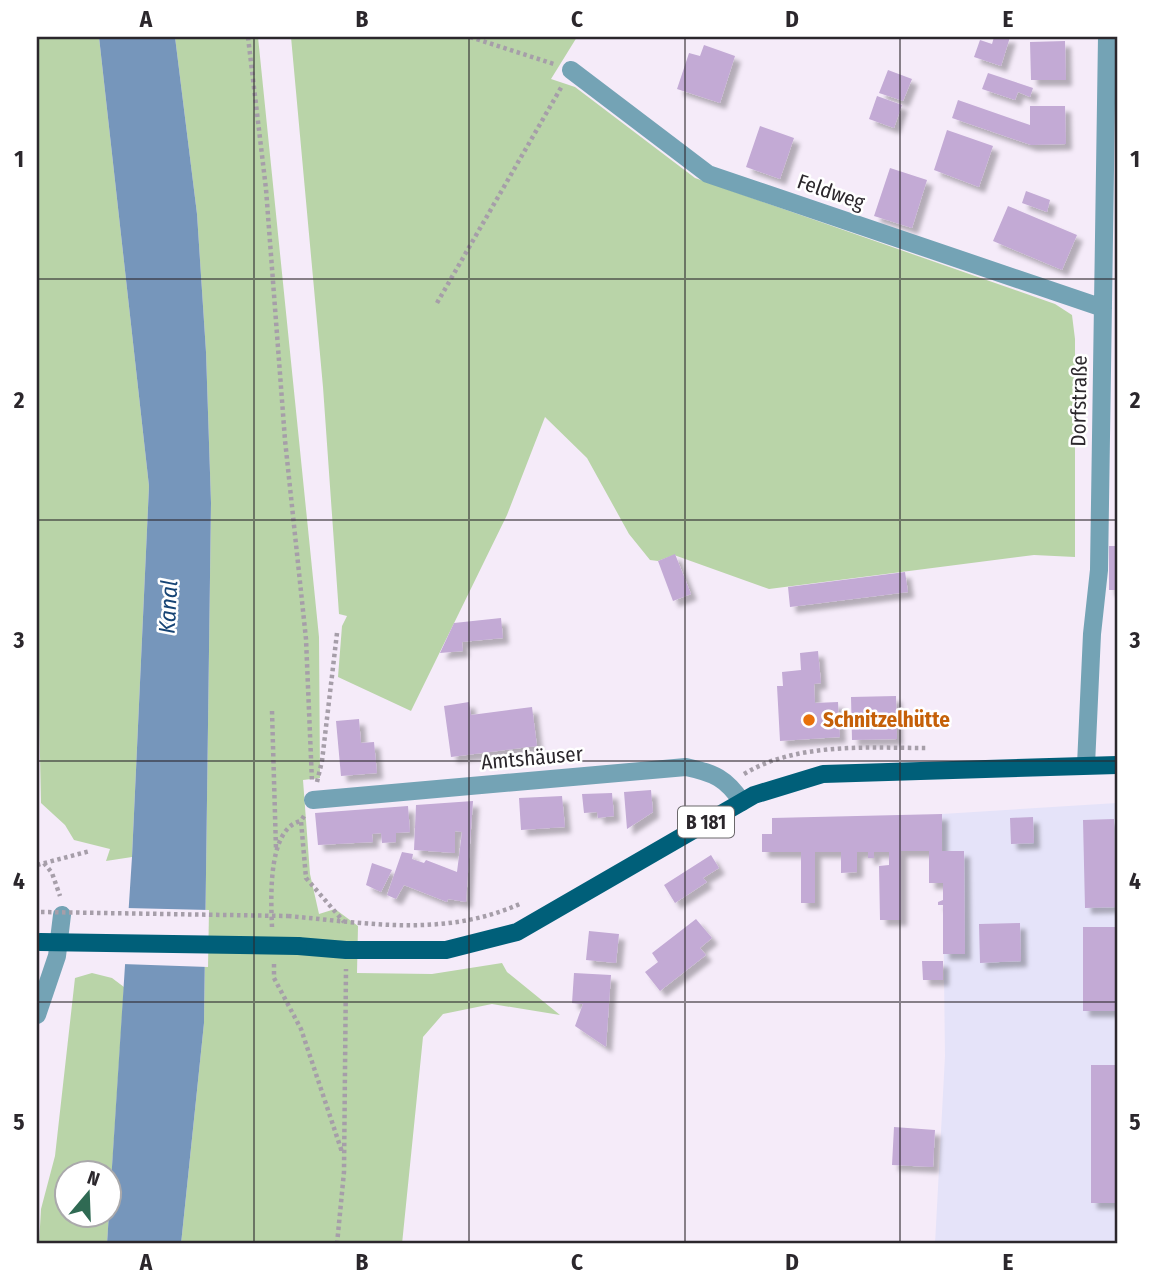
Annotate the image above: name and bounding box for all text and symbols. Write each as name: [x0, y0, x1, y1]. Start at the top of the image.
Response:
text: A: [139, 5, 153, 33]
text: B: [356, 5, 369, 33]
text: C: [571, 5, 583, 33]
text: D: [785, 5, 799, 33]
text: E: [1003, 5, 1014, 33]
text: 1: [14, 145, 24, 173]
text: 1: [1130, 145, 1140, 173]
street label: Feldweg: [794, 168, 868, 216]
street label: Dorfstraße: [1065, 355, 1093, 447]
text: 2: [13, 386, 25, 414]
text: 2: [1129, 386, 1141, 414]
water label: Kanal: [153, 579, 183, 635]
text: 3: [13, 626, 25, 654]
text: 3: [1129, 626, 1141, 654]
place label: Schnitzelhütte: [823, 707, 950, 733]
marker: Schnitzelhütte: [801, 712, 817, 728]
street label: Amtshäuser: [480, 741, 585, 775]
road number: B 181: [678, 806, 734, 838]
text: 4: [13, 867, 25, 895]
text: 4: [1129, 867, 1141, 895]
text: 5: [13, 1108, 25, 1136]
text: 5: [1129, 1108, 1141, 1136]
north arrow: [52, 1158, 122, 1228]
text: N: [84, 1166, 103, 1191]
text: A: [139, 1248, 153, 1276]
text: B: [356, 1248, 369, 1276]
text: C: [571, 1248, 583, 1276]
text: D: [785, 1248, 799, 1276]
text: E: [1003, 1248, 1014, 1276]

